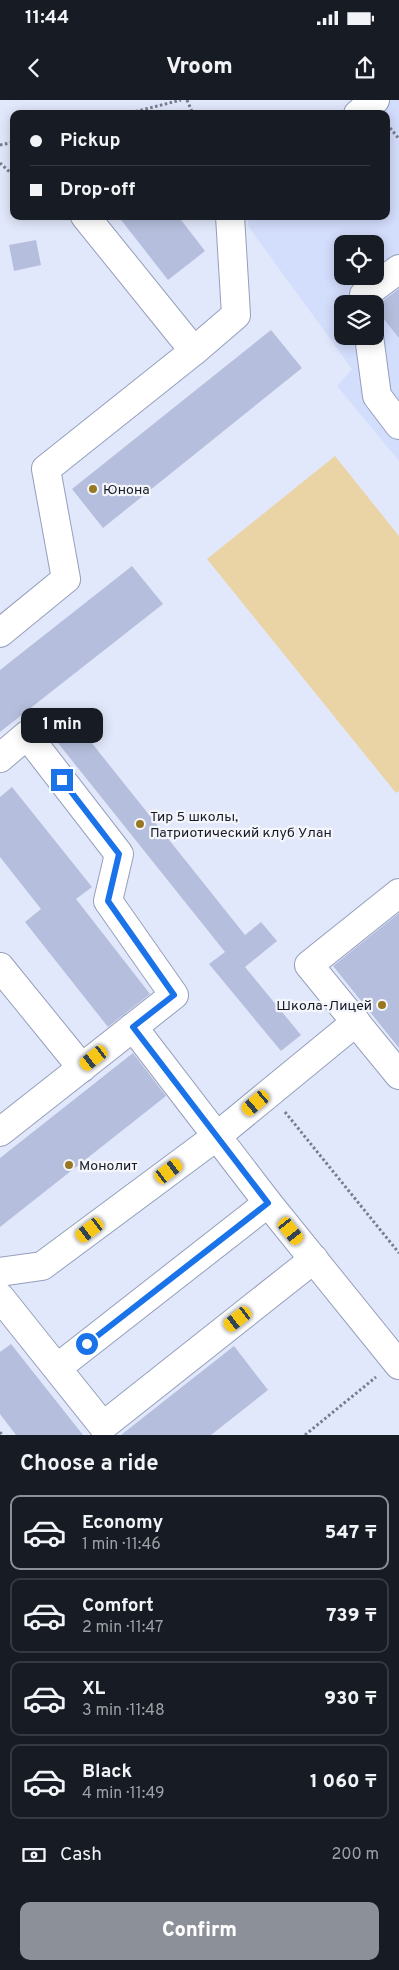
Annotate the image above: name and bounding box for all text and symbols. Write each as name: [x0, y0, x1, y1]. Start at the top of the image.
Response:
text: 11:44: [25, 6, 69, 30]
icon: back: [20, 54, 48, 82]
text: Vroom: [166, 54, 233, 81]
icon: share: [351, 54, 379, 82]
text: Pickup: [60, 129, 120, 153]
text: Drop-off: [60, 178, 135, 202]
map controls: [334, 235, 384, 345]
button: locate: [334, 235, 384, 285]
button: layers: [334, 295, 384, 345]
place label: Юнона: [103, 482, 150, 499]
marker: Юнона: [87, 483, 99, 495]
callout: 1 min: [21, 708, 103, 742]
text: 1 min: [42, 715, 82, 735]
route end: [51, 769, 73, 791]
place label: Тир 5 школы, Патриотический клуб Улан: [150, 809, 332, 842]
marker: Тир 5 школы, Патриотический клуб Улан: [134, 818, 146, 830]
place label: Школа-Лицей: [276, 998, 372, 1015]
marker: Школа-Лицей: [376, 999, 388, 1011]
car: [77, 1043, 110, 1073]
car: [239, 1088, 272, 1118]
car: [152, 1156, 185, 1186]
place label: Монолит: [79, 1158, 138, 1175]
marker: Монолит: [63, 1159, 75, 1171]
car: [73, 1215, 106, 1245]
car: [275, 1215, 306, 1247]
car: [221, 1304, 254, 1334]
route start: [76, 1333, 98, 1355]
text: Choose a ride: [20, 1451, 158, 1478]
icon: car: [22, 1510, 67, 1555]
text: Economy: [82, 1511, 163, 1535]
text: 547 ₸: [325, 1521, 377, 1545]
text: 1 min · 11:46: [82, 1535, 161, 1555]
icon: car: [22, 1593, 67, 1638]
text: Comfort: [82, 1594, 154, 1618]
text: 739 ₸: [326, 1604, 377, 1628]
text: 2 min · 11:47: [82, 1618, 163, 1638]
icon: car: [22, 1676, 67, 1721]
text: XL: [82, 1677, 105, 1701]
text: 930 ₸: [324, 1687, 377, 1711]
text: 3 min · 11:48: [82, 1701, 165, 1721]
icon: car: [22, 1759, 67, 1804]
text: Black: [82, 1760, 132, 1784]
text: 1 060 ₸: [310, 1770, 377, 1794]
text: 4 min · 11:49: [82, 1784, 165, 1804]
icon: cash: [20, 1841, 48, 1869]
text: Cash: [60, 1843, 102, 1867]
text: 200 m: [331, 1845, 379, 1865]
button: Confirm: [20, 1902, 379, 1960]

